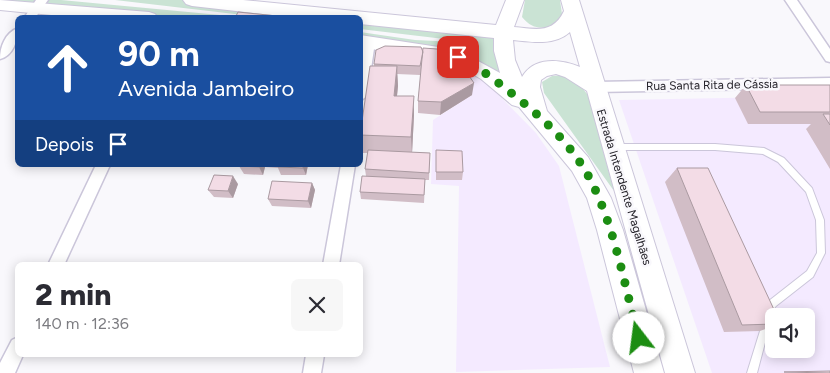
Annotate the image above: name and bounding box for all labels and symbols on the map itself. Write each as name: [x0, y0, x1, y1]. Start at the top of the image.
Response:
pin: [437, 36, 479, 78]
street label: Rua Santa Rita de Cássia: [646, 77, 778, 93]
street label: Estrada Intendente Magalhães: [594, 107, 655, 267]
position arrow: [612, 311, 664, 363]

